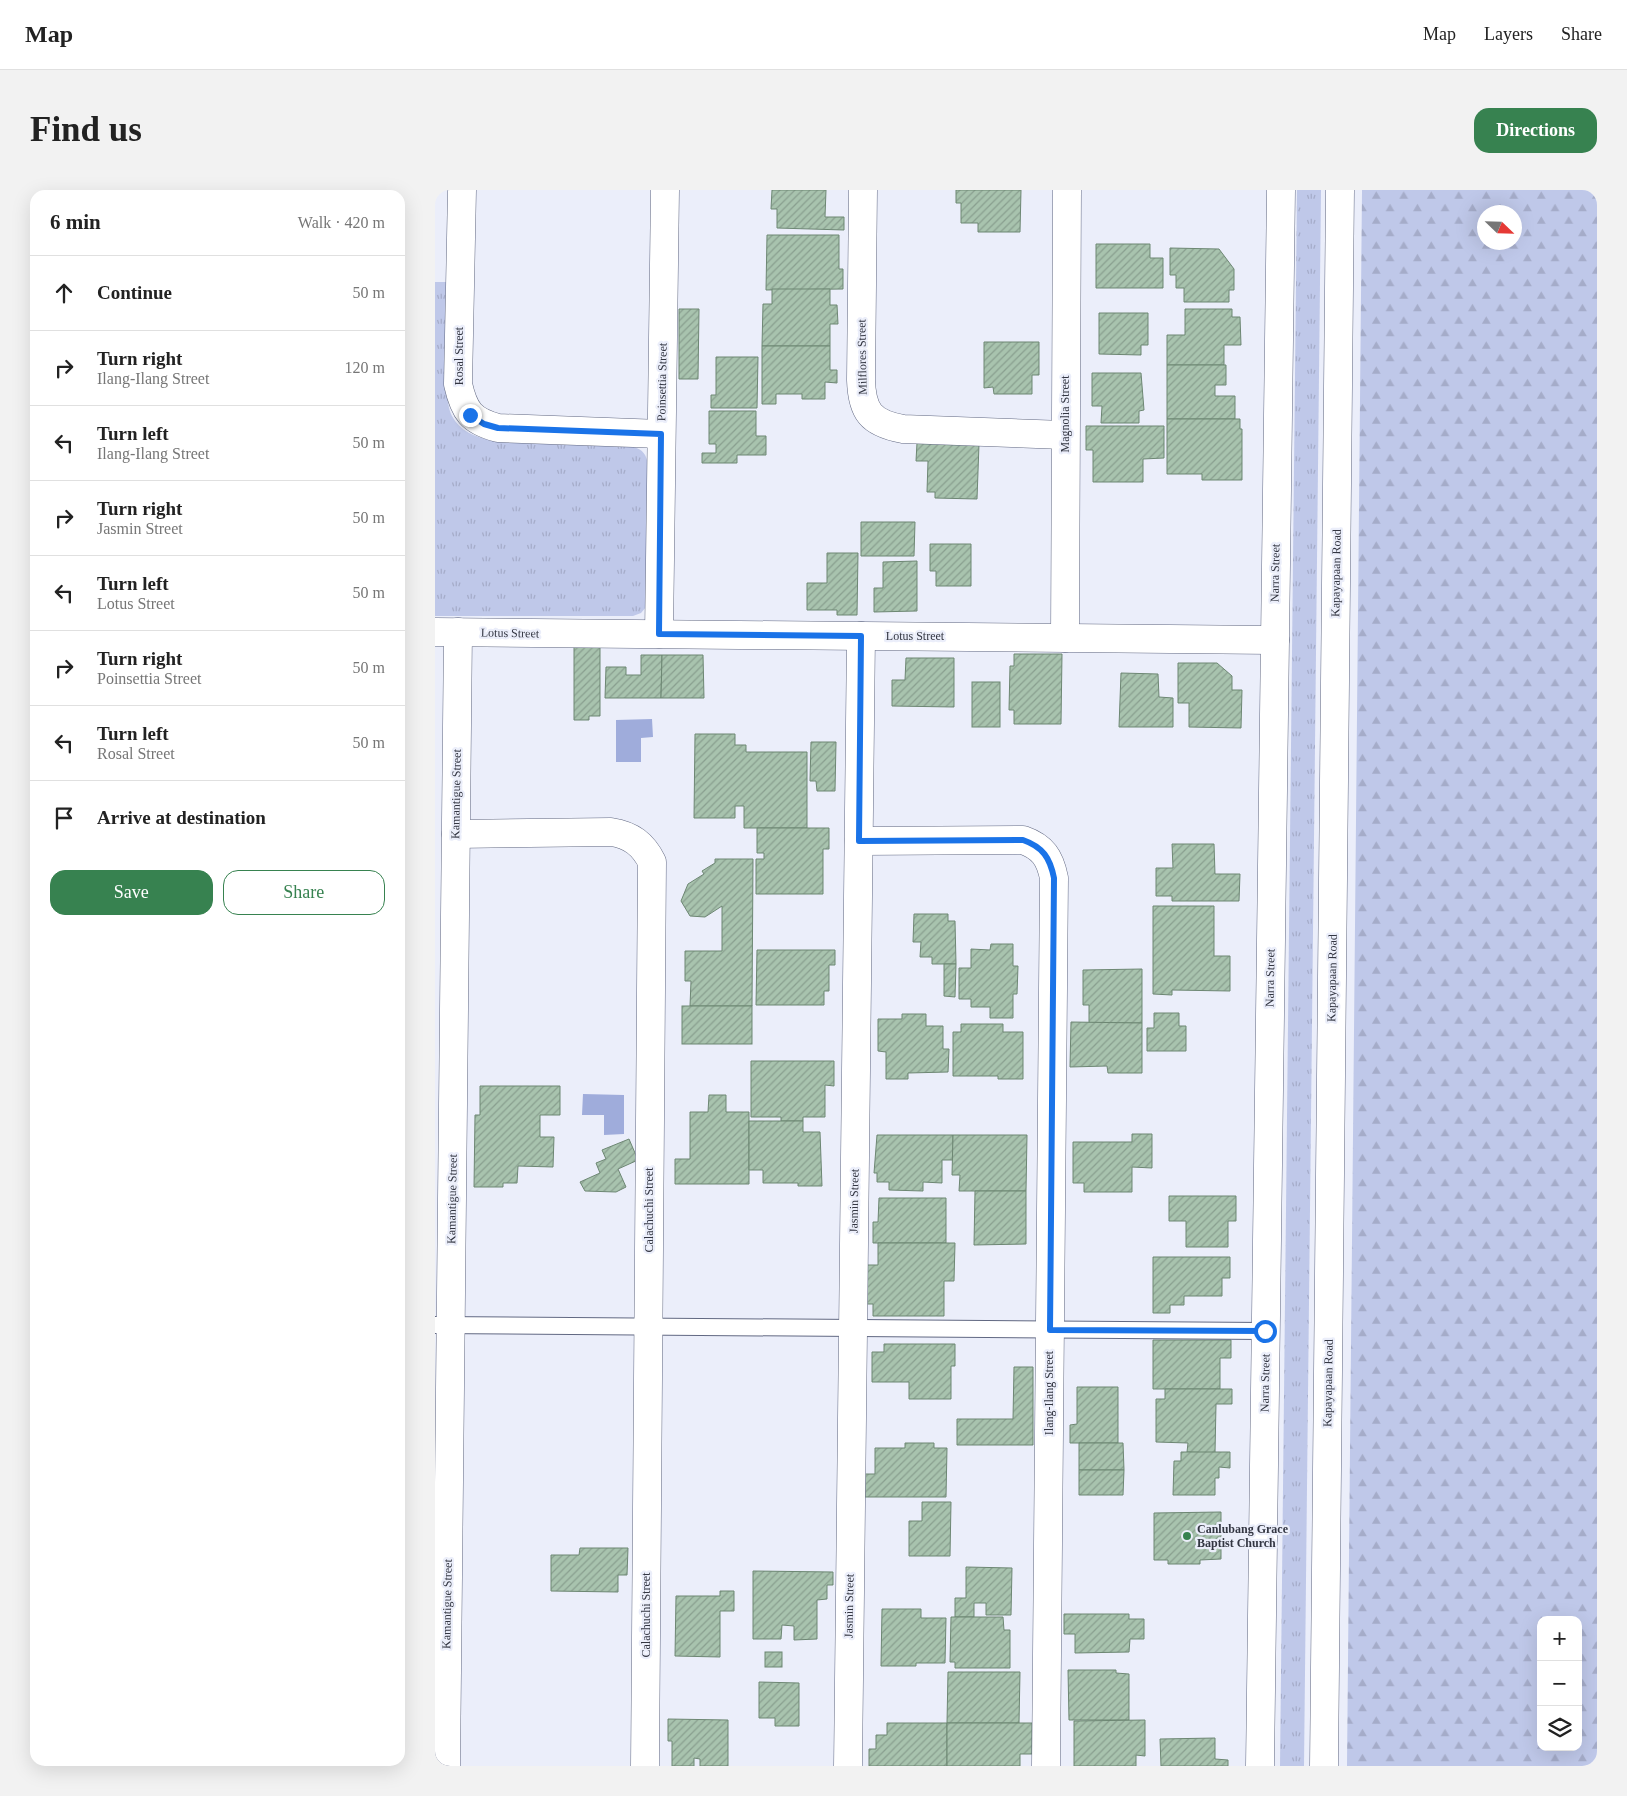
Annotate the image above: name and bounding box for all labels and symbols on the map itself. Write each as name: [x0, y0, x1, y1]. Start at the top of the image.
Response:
north arrow: [1477, 205, 1522, 250]
street label: Milflores Street: [854, 318, 870, 395]
street label: Rosal Street: [452, 326, 466, 385]
street label: Poinsettia Street: [654, 342, 670, 421]
street label: Magnolia Street: [1058, 375, 1072, 452]
route end: [459, 404, 482, 427]
street label: Kapayapaan Road: [1328, 529, 1344, 617]
street label: Narra Street: [1267, 543, 1283, 602]
street label: Lotus Street: [481, 625, 540, 641]
street label: Lotus Street: [886, 629, 945, 643]
street label: Kamantigue Street: [448, 748, 464, 839]
street label: Kapayapaan Road: [1324, 934, 1340, 1022]
street label: Narra Street: [1262, 948, 1278, 1007]
street label: Kamantigue Street: [444, 1153, 460, 1244]
street label: Calachuchi Street: [642, 1167, 656, 1252]
street label: Jasmin Street: [846, 1168, 862, 1233]
route start: [1254, 1320, 1277, 1343]
street label: Kapayapaan Road: [1320, 1339, 1336, 1427]
street label: Ilang-Ilang Street: [1042, 1350, 1056, 1435]
street label: Narra Street: [1257, 1353, 1273, 1412]
place label: Canlubang Grace Baptist Church: [1197, 1522, 1289, 1550]
marker: Canlubang Grace Baptist Church: [1181, 1530, 1193, 1542]
street label: Kamantigue Street: [439, 1558, 455, 1649]
street label: Calachuchi Street: [639, 1572, 653, 1657]
street label: Jasmin Street: [841, 1573, 857, 1638]

